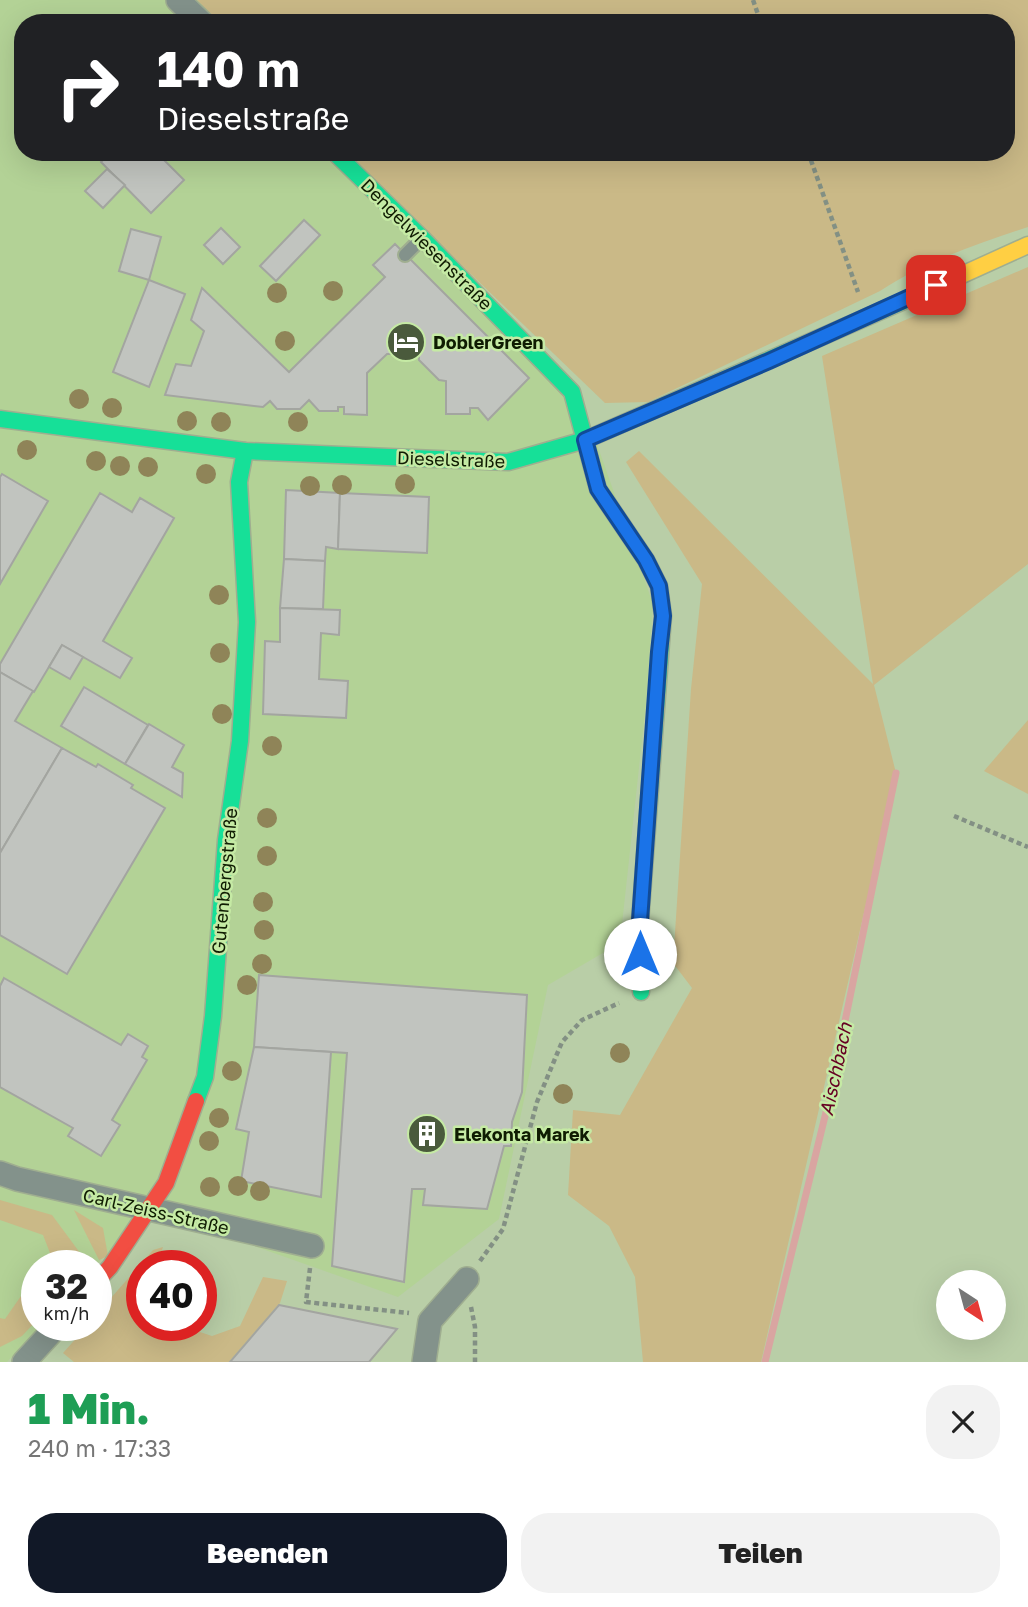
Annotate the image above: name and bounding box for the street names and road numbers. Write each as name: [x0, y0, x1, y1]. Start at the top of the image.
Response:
street label: Dengelwiesenstraße: [357, 174, 497, 314]
street label: Dieselstraße: [397, 446, 505, 472]
street label: Gutenbergstraße: [207, 807, 241, 955]
street label: Carl-Zeiss-Straße: [81, 1184, 231, 1238]

